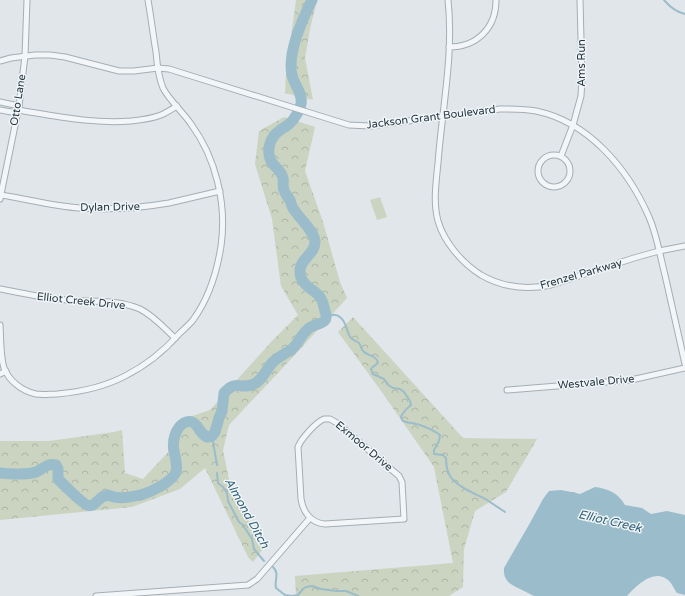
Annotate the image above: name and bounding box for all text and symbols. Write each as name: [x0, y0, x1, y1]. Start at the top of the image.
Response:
street label: Ams Run: [575, 39, 588, 87]
street label: Otto Lane: [7, 73, 29, 127]
street label: Jackson Grant Boulevard: [366, 103, 496, 131]
street label: Dylan Drive: [80, 200, 140, 214]
street label: Frenzel Parkway: [538, 256, 624, 292]
street label: Elliot Creek Drive: [36, 290, 126, 312]
street label: Westvale Drive: [557, 372, 635, 392]
street label: Exmoor Drive: [333, 418, 395, 474]
water label: Almond Ditch: [222, 475, 272, 551]
water label: Elliot Creek: [577, 507, 644, 535]

